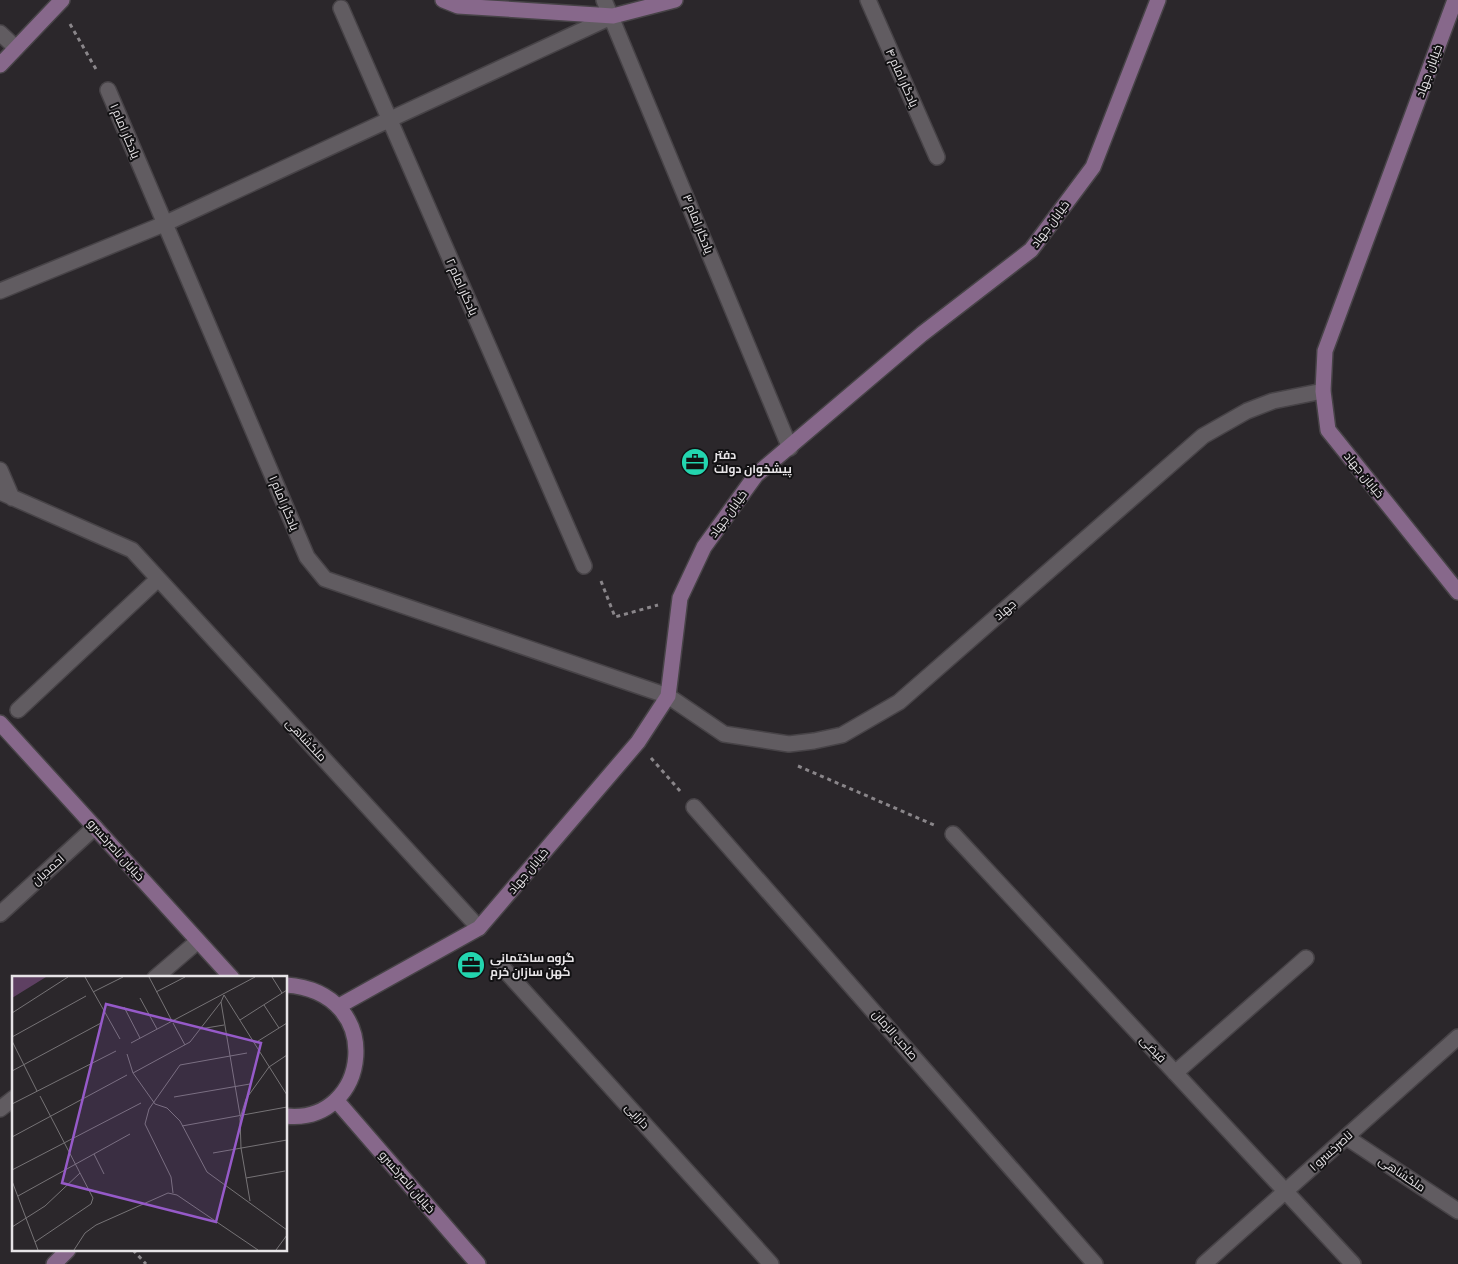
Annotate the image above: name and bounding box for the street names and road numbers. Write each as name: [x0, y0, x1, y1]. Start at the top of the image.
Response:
street label: خیابان جهاد: [1410, 42, 1447, 100]
street label: یادگار امام ۴: [881, 45, 924, 111]
street label: یادگار امام ۱: [105, 100, 146, 162]
street label: یادگار امام ۳: [678, 191, 719, 257]
street label: خیابان جهاد: [1025, 196, 1074, 251]
street label: یادگار امام ۲: [441, 255, 484, 319]
street label: خیابان جهاد: [1340, 447, 1389, 502]
street label: یادگار امام ۱: [264, 472, 305, 534]
street label: خیابان جهاد: [704, 486, 751, 542]
street label: جهاد: [989, 595, 1020, 625]
street label: ملکشاهی: [281, 714, 331, 766]
street label: خیابان ناصرخسرو: [83, 814, 149, 885]
street label: خیابان جهاد: [503, 843, 553, 898]
street label: احمدیان: [27, 849, 69, 890]
street label: صاحب الزمان: [868, 1005, 923, 1064]
street label: فیضی: [1136, 1031, 1171, 1067]
street label: دارایی: [621, 1098, 654, 1133]
street label: ناصرخسرو ۱: [1305, 1126, 1357, 1175]
street label: خیابان ناصرخسرو: [375, 1146, 440, 1217]
street label: ملکشاهی: [1375, 1151, 1430, 1196]

